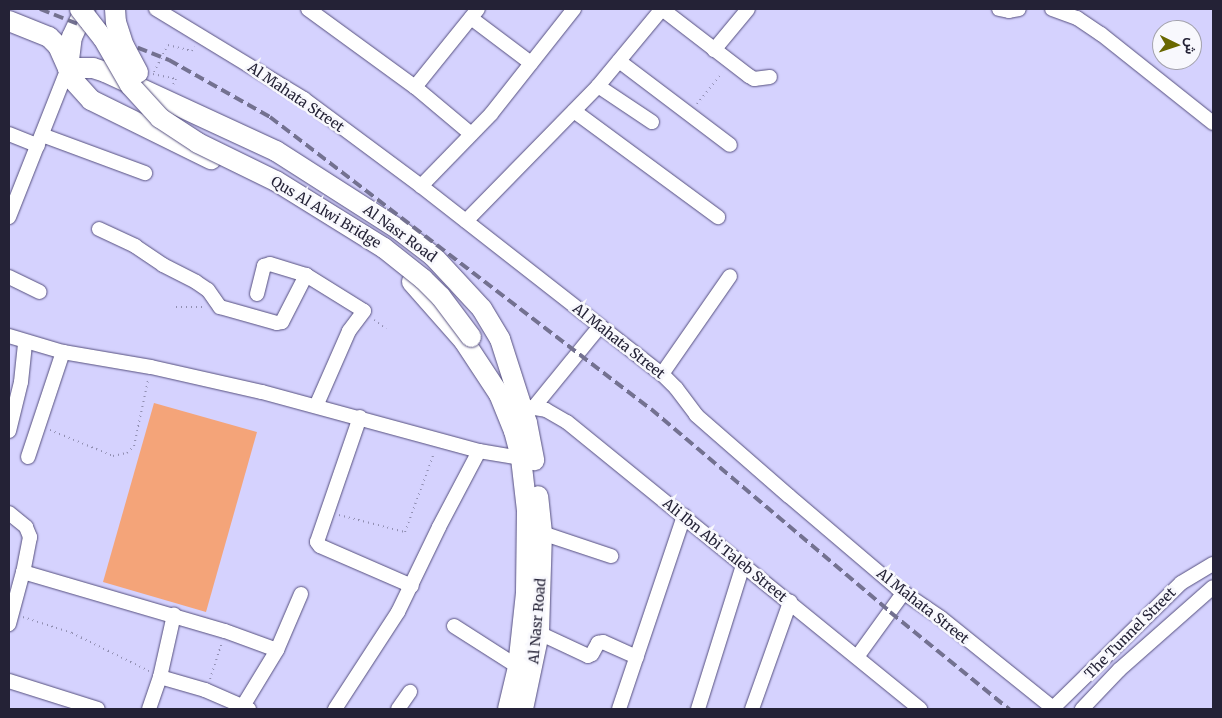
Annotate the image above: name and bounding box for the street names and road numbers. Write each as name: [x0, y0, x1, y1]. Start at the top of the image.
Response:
street label: Al Mahata Street: [245, 59, 347, 135]
street label: Qus Al Alwi Bridge: [268, 173, 384, 251]
street label: Al Nasr Road: [360, 201, 440, 265]
street label: Al Mahata Street: [570, 300, 668, 382]
street label: Ali Ibn Abi Taleb Street: [660, 495, 790, 605]
street label: Al Mahata Street: [874, 565, 972, 647]
street label: Al Nasr Road: [525, 577, 549, 665]
street label: The Tunnel Street: [1081, 584, 1179, 682]

